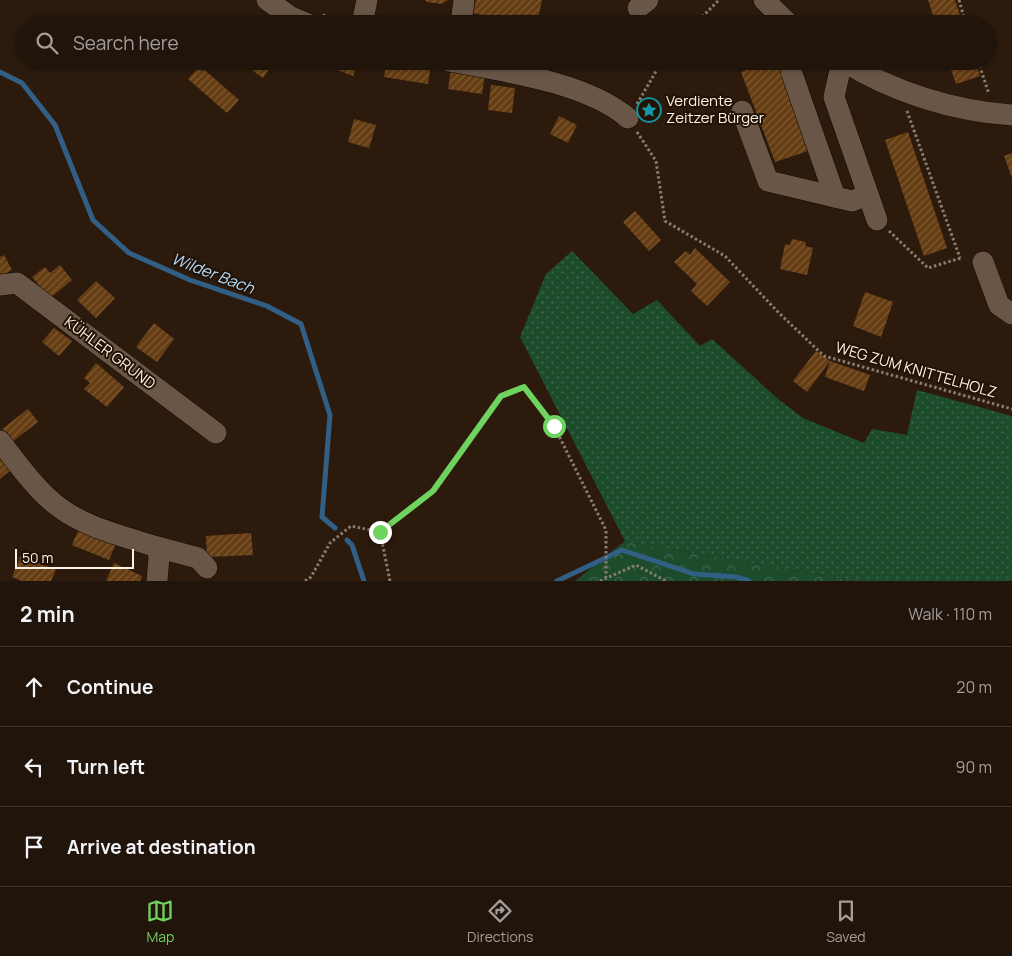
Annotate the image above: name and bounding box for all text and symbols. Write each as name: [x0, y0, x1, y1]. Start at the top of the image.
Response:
search box: [15, 15, 997, 70]
icon: search: [33, 29, 61, 57]
text: Search here: [73, 30, 179, 56]
place label: Verdiente Zeitzer Bürger: [666, 90, 765, 128]
place icon: Verdiente Zeitzer Bürger: [636, 97, 662, 123]
water label: Wilder Bach: [168, 247, 258, 299]
street label: KÜHLER GRUND: [60, 311, 160, 394]
street label: WEG ZUM KNITTELHOLZ: [833, 336, 999, 403]
route start: [543, 415, 566, 438]
route end: [369, 521, 392, 544]
scale bar: [15, 546, 134, 569]
text: 50 m: [22, 548, 53, 567]
text: 2 min: [20, 600, 75, 628]
text: Walk · 110 m: [908, 603, 992, 625]
icon: ahead: [20, 673, 48, 701]
text: Continue: [67, 674, 153, 700]
text: 20 m: [956, 676, 992, 698]
icon: left: [20, 753, 48, 781]
text: Turn left: [67, 754, 145, 780]
text: 90 m: [956, 756, 992, 778]
icon: arrive: [20, 833, 48, 861]
text: Arrive at destination: [67, 834, 256, 860]
tab: Map: [146, 897, 174, 946]
tab: Directions: [467, 897, 533, 946]
tab: Saved: [826, 897, 866, 946]

